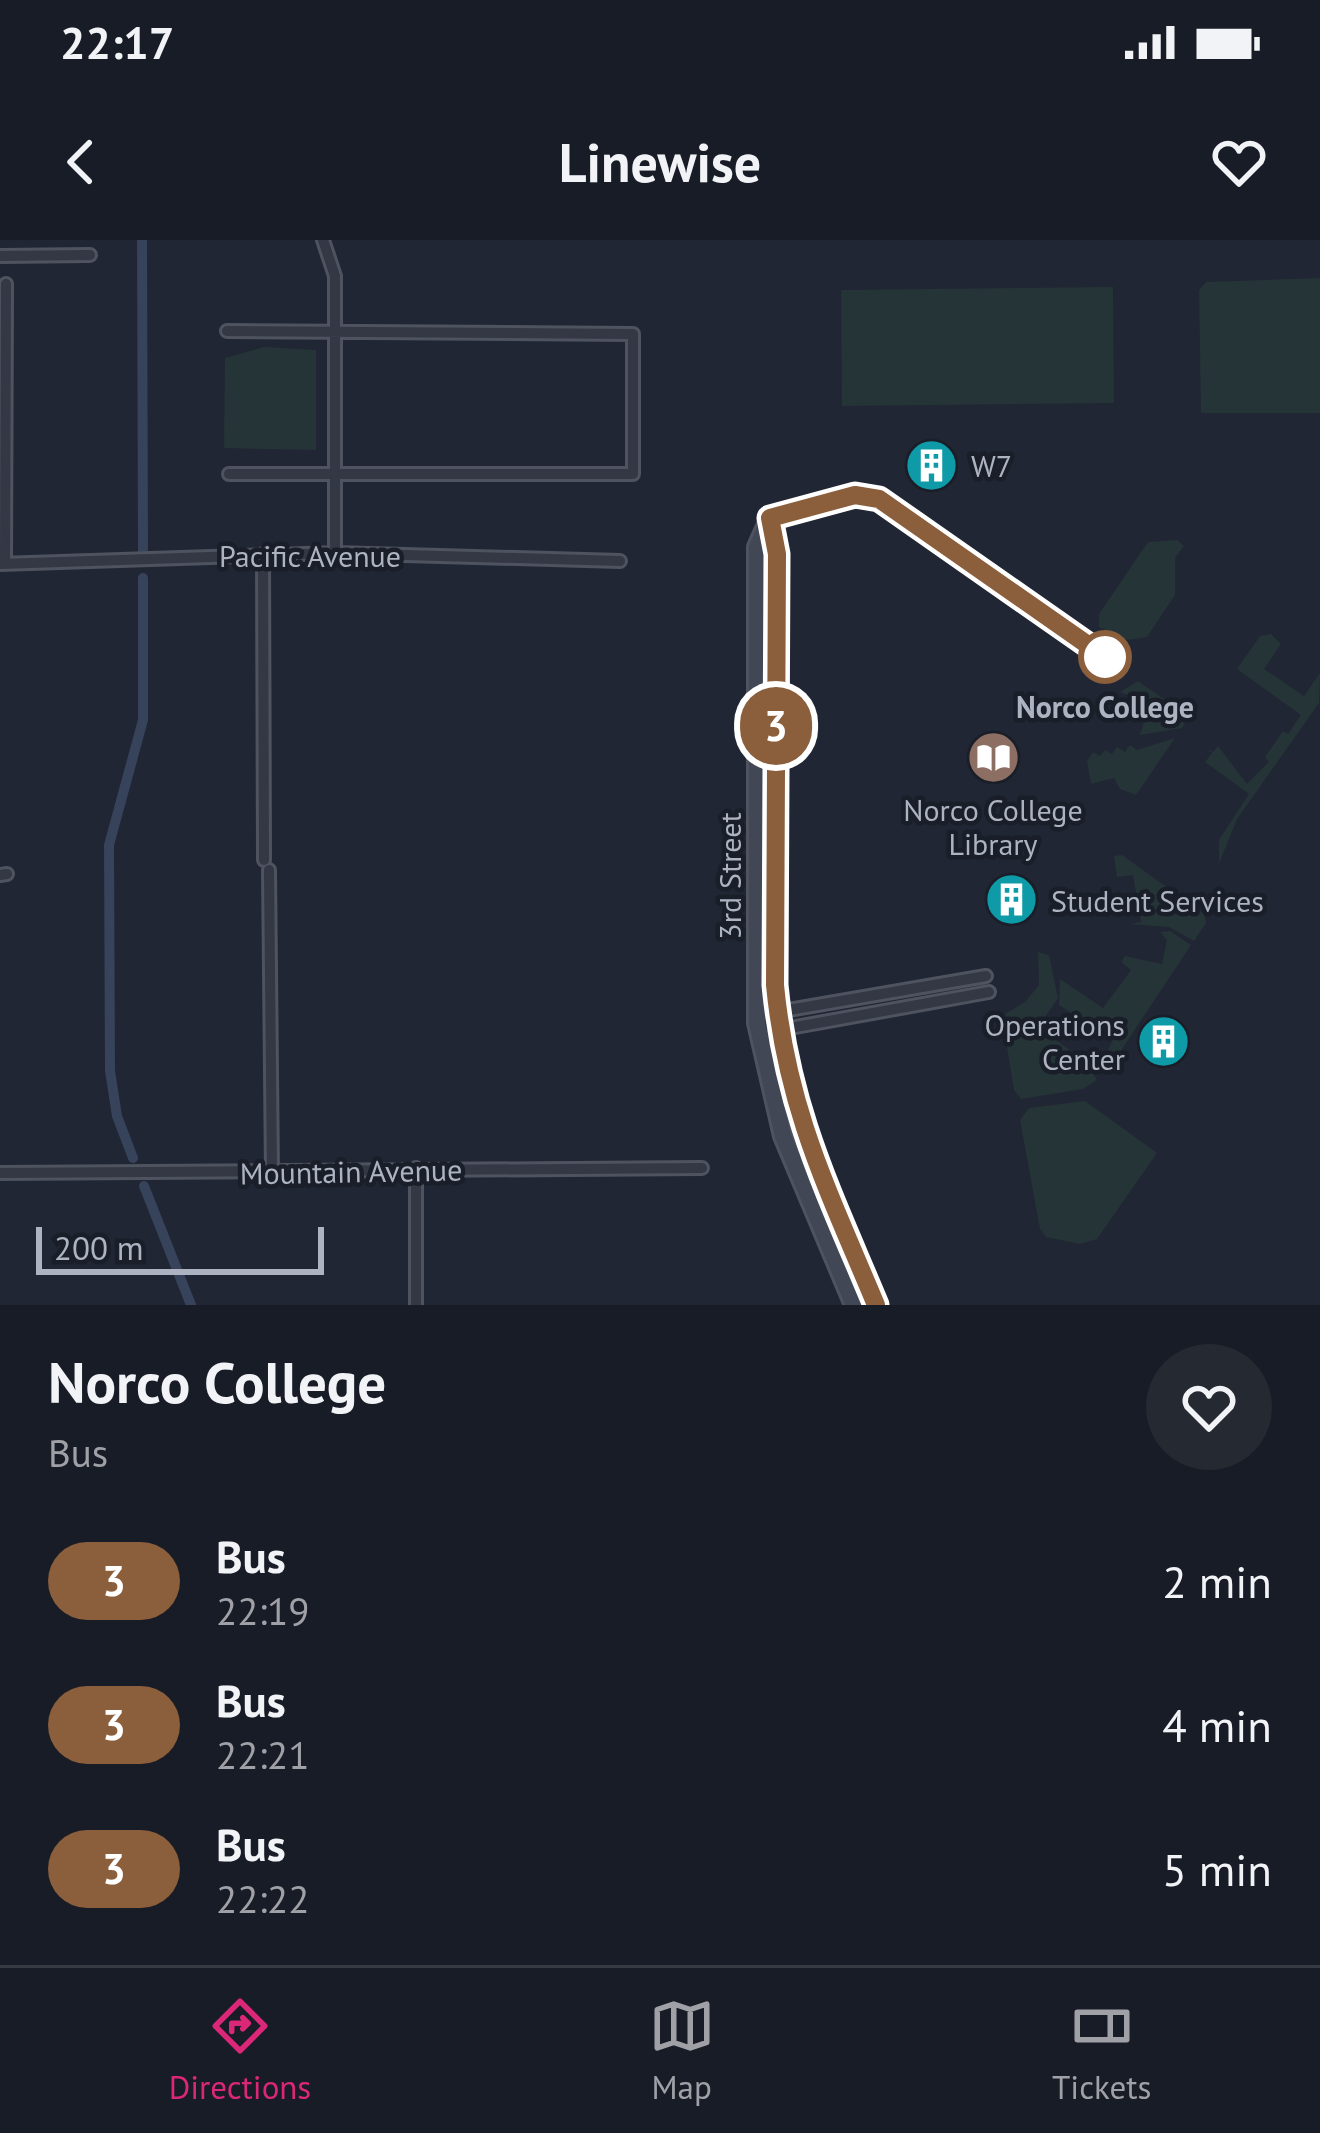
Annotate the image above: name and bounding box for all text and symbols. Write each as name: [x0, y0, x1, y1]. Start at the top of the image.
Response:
text: 22:17: [60, 13, 174, 71]
text: Linewise: [559, 127, 761, 197]
icon: back: [48, 129, 114, 195]
icon: heart: [1206, 129, 1272, 195]
building icon: W7: [904, 437, 960, 493]
place label: W7: [971, 446, 1012, 485]
street label: Pacific Avenue: [219, 536, 401, 575]
marker: Norco College: [1080, 632, 1130, 682]
line badge: 3: [737, 687, 815, 765]
place label: Norco College: [1016, 687, 1194, 726]
text: 3: [764, 698, 788, 753]
library icon: Norco College Library: [965, 729, 1021, 785]
place label: Norco College Library: [903, 790, 1083, 863]
street label: 3rd Street: [710, 812, 749, 940]
building icon: Student Services: [984, 872, 1040, 928]
place label: Student Services: [1051, 881, 1264, 920]
place label: Operations Center: [985, 1005, 1125, 1078]
building icon: Operations Center: [1136, 1013, 1192, 1069]
street label: Mountain Avenue: [239, 1150, 463, 1192]
scale bar: [36, 1221, 324, 1274]
text: 200 m: [54, 1226, 144, 1269]
button: heart: [1146, 1344, 1272, 1470]
text: Norco College: [48, 1345, 386, 1419]
text: Bus: [48, 1427, 108, 1478]
text: Bus: [216, 1527, 286, 1585]
text: 2 min: [1162, 1552, 1272, 1610]
text: 3: [102, 1553, 126, 1608]
text: 22:19: [216, 1585, 310, 1636]
text: Bus: [216, 1671, 286, 1729]
text: 4 min: [1162, 1696, 1272, 1754]
text: 3: [102, 1697, 126, 1752]
text: 22:21: [216, 1729, 310, 1780]
text: Bus: [216, 1815, 286, 1873]
text: 5 min: [1162, 1840, 1272, 1898]
text: 3: [102, 1841, 126, 1896]
text: 22:22: [216, 1873, 310, 1924]
tab: Directions: [169, 1993, 311, 2108]
tab: Map: [649, 1993, 715, 2108]
tab: Tickets: [1052, 1993, 1151, 2108]

